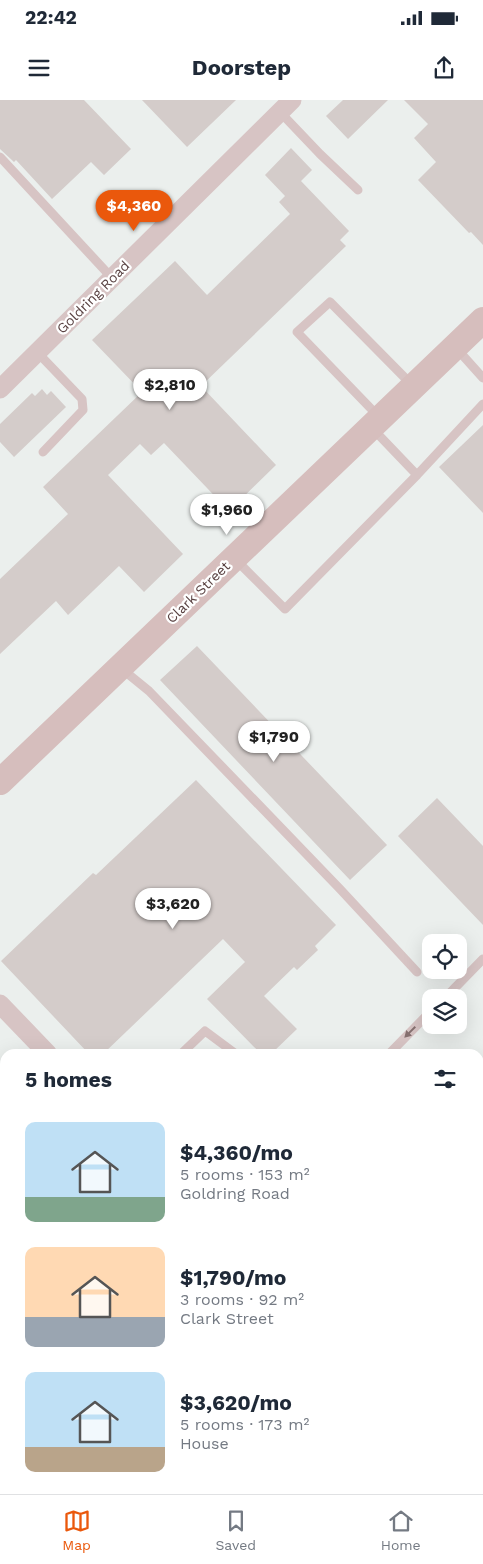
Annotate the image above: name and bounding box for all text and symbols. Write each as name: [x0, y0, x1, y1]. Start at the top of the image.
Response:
text: 22:42: [25, 6, 77, 29]
icon: menu: [25, 54, 53, 82]
icon: share: [430, 54, 458, 82]
text: Doorstep: [192, 55, 291, 80]
pin: $4,360: [93, 190, 175, 232]
text: $4,360: [107, 196, 161, 215]
street label: Goldring Road: [53, 257, 133, 337]
pin: $2,810: [129, 368, 211, 411]
text: $2,810: [144, 375, 196, 394]
pin: $1,960: [186, 494, 268, 536]
text: $1,960: [201, 500, 253, 519]
street label: Clark Street: [163, 558, 233, 626]
pin: $1,790: [233, 720, 315, 763]
text: $1,790: [249, 727, 299, 746]
pin: $3,620: [132, 888, 214, 930]
text: $3,620: [146, 894, 200, 913]
map controls: [422, 934, 467, 1034]
button: locate: [422, 934, 467, 979]
button: layers: [422, 989, 467, 1034]
one-way arrow: [404, 1026, 416, 1038]
icon: filters: [431, 1065, 459, 1093]
text: 5 homes: [25, 1067, 112, 1092]
text: $4,360/mo: [180, 1140, 293, 1165]
icon: home: [65, 1142, 125, 1202]
text: 5 rooms · 153 m²: [180, 1165, 310, 1184]
text: Goldring Road: [180, 1184, 290, 1203]
text: $1,790/mo: [180, 1265, 286, 1290]
icon: home: [65, 1267, 125, 1327]
text: 3 rooms · 92 m²: [180, 1290, 304, 1309]
text: Clark Street: [180, 1309, 274, 1328]
text: $3,620/mo: [180, 1390, 292, 1415]
icon: home: [65, 1392, 125, 1452]
text: 5 rooms · 173 m²: [180, 1415, 309, 1434]
text: House: [180, 1434, 229, 1453]
tab: Map: [62, 1507, 91, 1553]
tab: Saved: [215, 1507, 256, 1553]
tab: Home: [381, 1507, 421, 1553]

